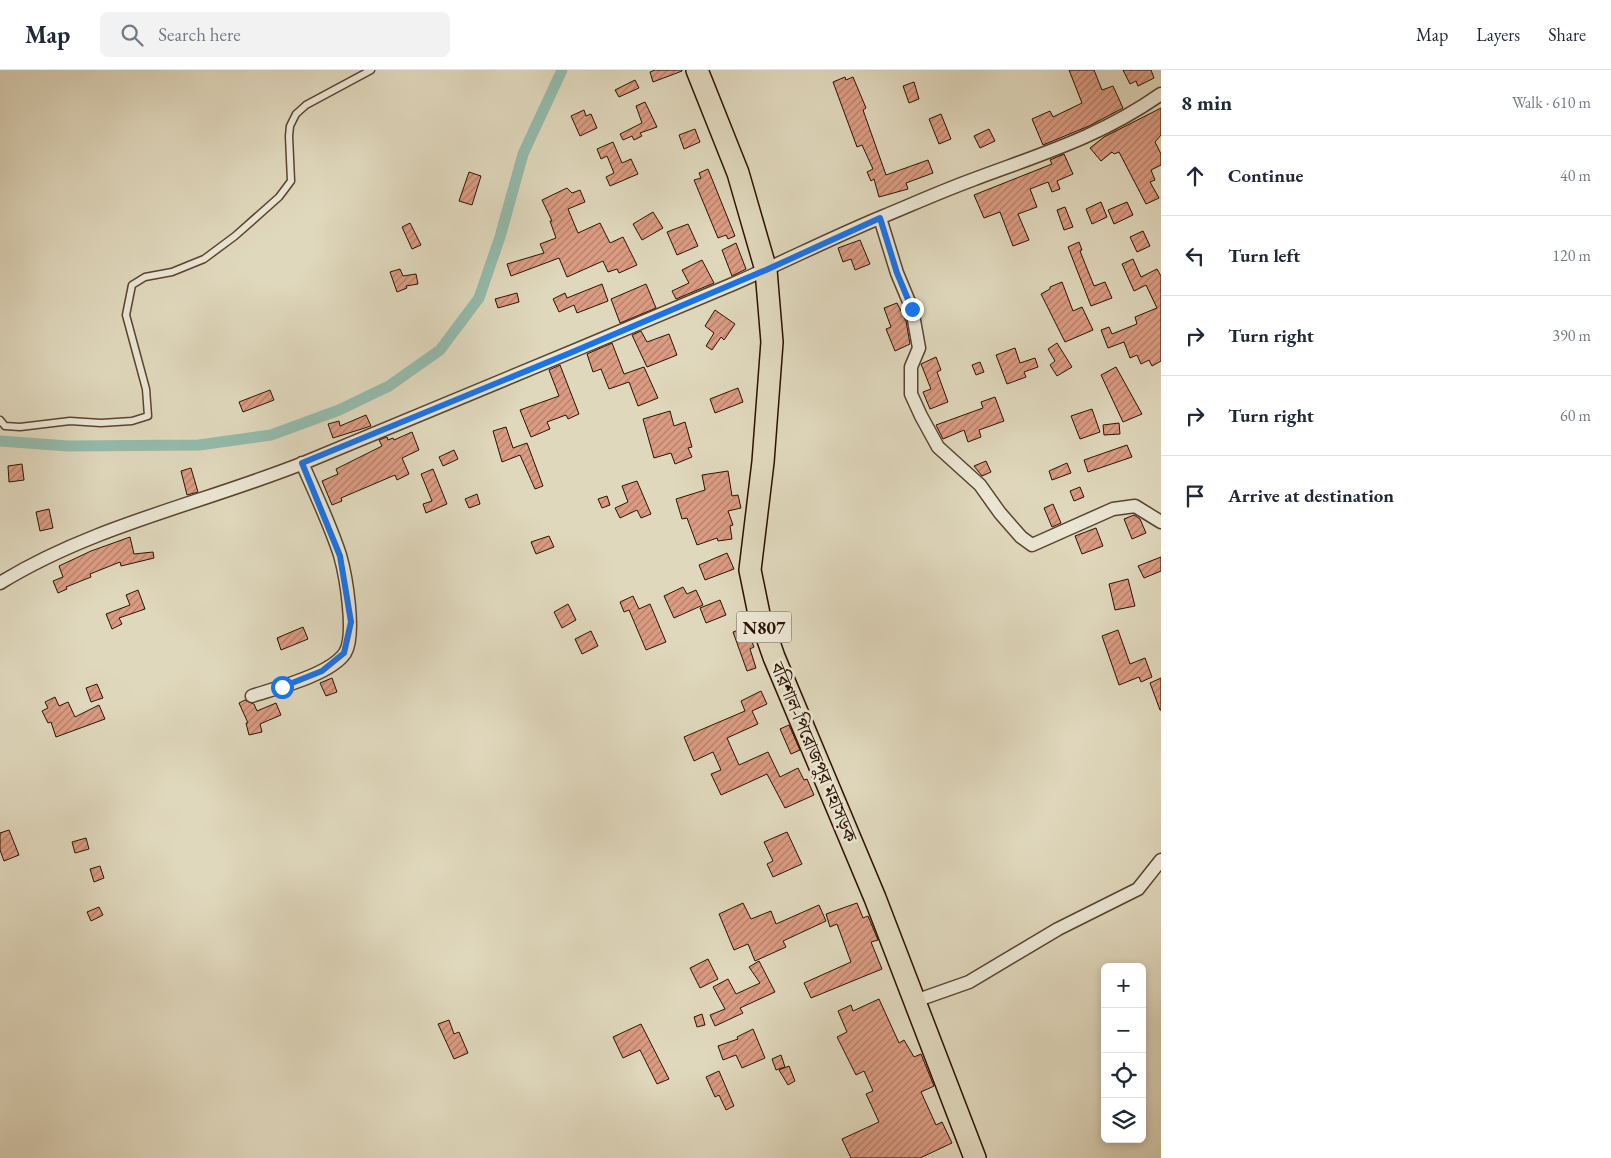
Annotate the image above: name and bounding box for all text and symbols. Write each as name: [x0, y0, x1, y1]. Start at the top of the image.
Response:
search box: [100, 12, 450, 57]
text: Map: [25, 19, 70, 50]
icon: search: [118, 21, 146, 49]
text: Search here: [158, 22, 241, 47]
text: Map: [1416, 23, 1448, 46]
text: Layers: [1476, 23, 1520, 46]
text: Share: [1548, 23, 1586, 46]
text: 8 min: [1181, 89, 1232, 116]
text: Walk · 610 m: [1512, 92, 1591, 113]
icon: ahead: [1181, 162, 1209, 190]
text: Continue: [1228, 163, 1303, 188]
text: 40 m: [1560, 165, 1591, 186]
icon: left: [1181, 242, 1209, 270]
text: Turn left: [1228, 243, 1300, 268]
text: 120 m: [1552, 245, 1591, 266]
route end: [901, 298, 924, 321]
icon: right: [1181, 322, 1209, 350]
text: Turn right: [1228, 323, 1314, 348]
text: 390 m: [1552, 325, 1591, 346]
icon: right: [1181, 402, 1209, 430]
text: Turn right: [1228, 403, 1314, 428]
text: 60 m: [1560, 405, 1591, 426]
icon: arrive: [1181, 482, 1209, 510]
text: Arrive at destination: [1228, 483, 1394, 508]
road number: N807: [736, 612, 792, 642]
street label: বরিশাল-পিরোজপুর মহাসড়ক: [764, 657, 864, 847]
route start: [271, 676, 294, 699]
map controls: [1101, 963, 1146, 1143]
button: +: [1101, 963, 1146, 1008]
button: −: [1101, 1008, 1146, 1053]
button: locate: [1101, 1053, 1146, 1098]
button: layers: [1101, 1098, 1146, 1143]

